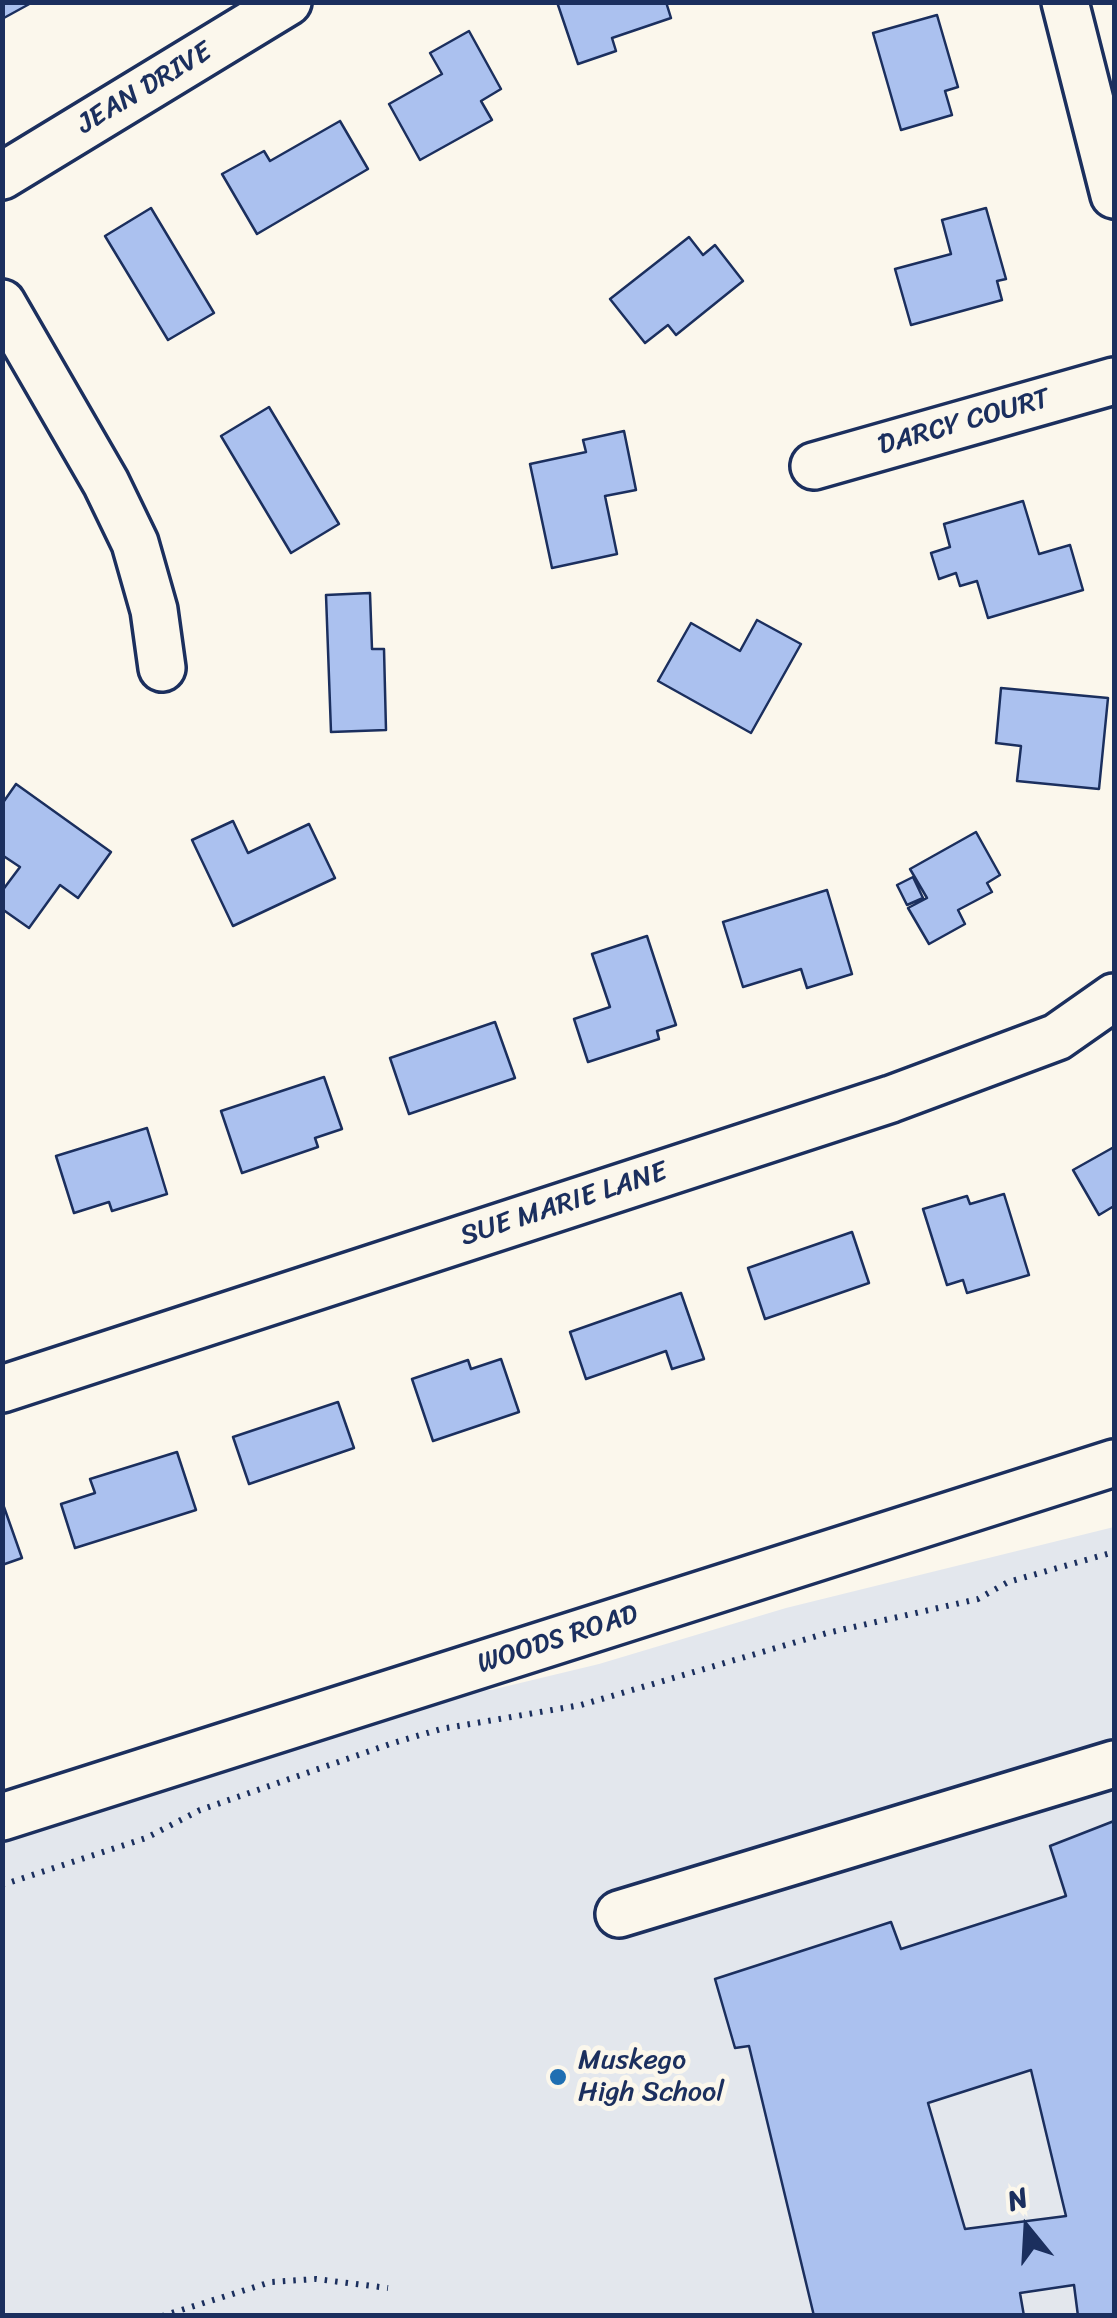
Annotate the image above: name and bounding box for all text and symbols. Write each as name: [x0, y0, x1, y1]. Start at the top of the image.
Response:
street label: JEAN DRIVE: [72, 36, 218, 142]
street label: DARCY COURT: [875, 383, 1053, 463]
street label: SUE MARIE LANE: [457, 1156, 671, 1254]
street label: WOODS ROAD: [473, 1598, 643, 1682]
place label: Muskego High School: [578, 2044, 724, 2110]
marker: Muskego High School: [547, 2066, 569, 2088]
text: N: [1001, 2173, 1034, 2225]
north arrow: [977, 2178, 1077, 2278]

